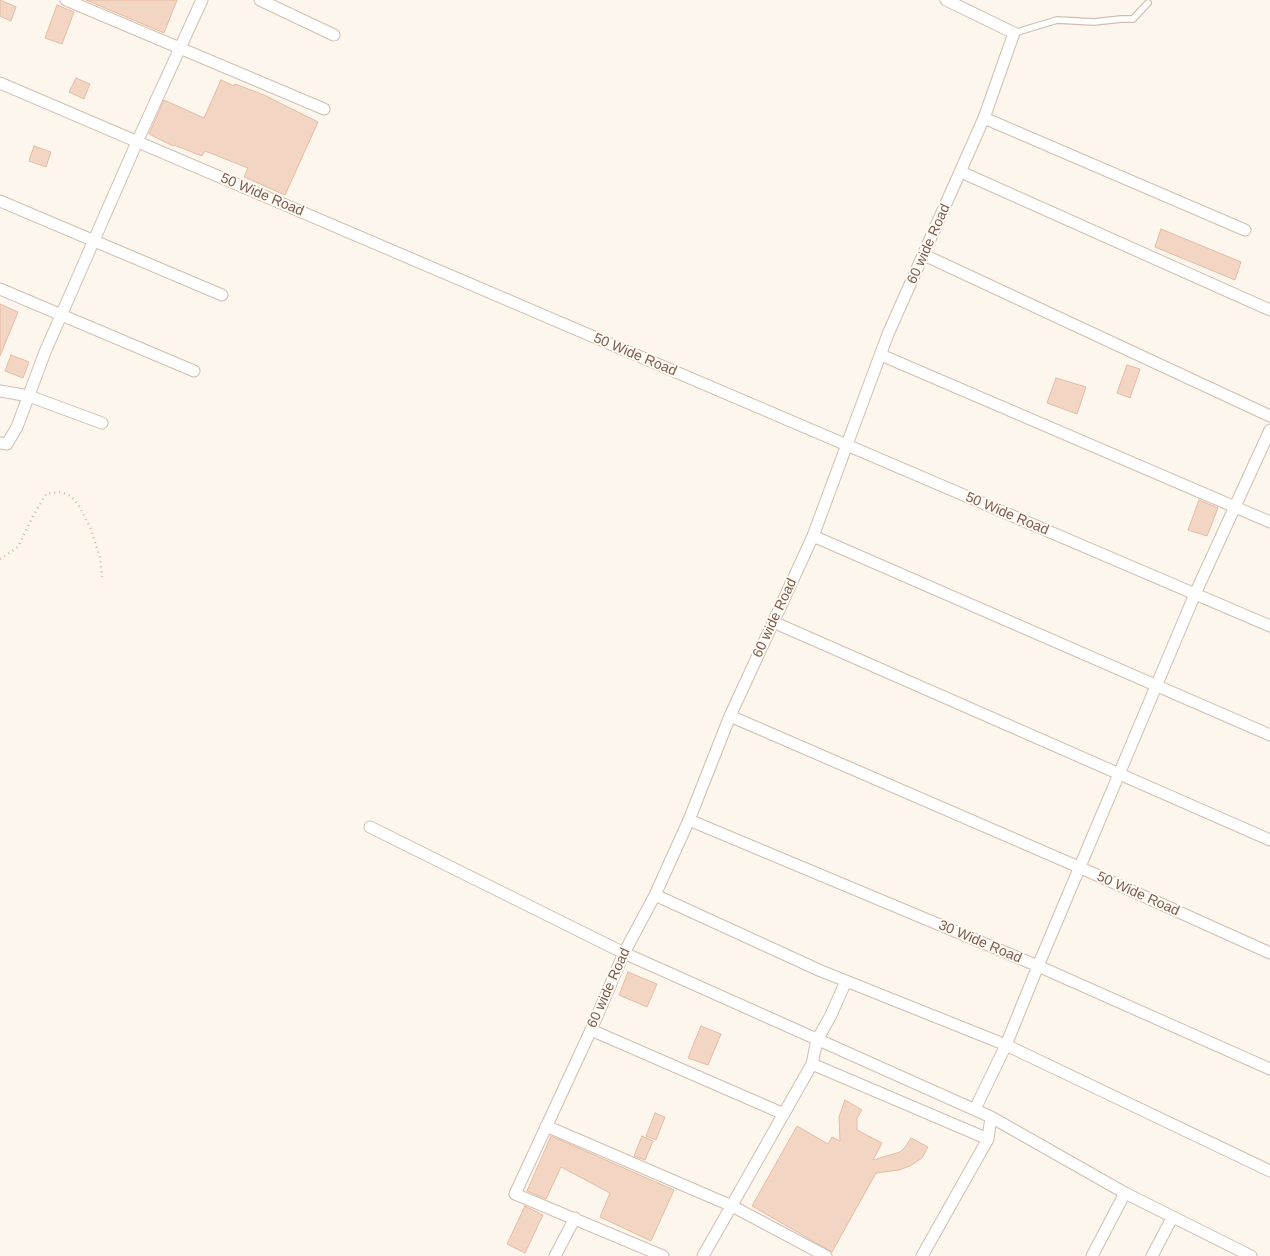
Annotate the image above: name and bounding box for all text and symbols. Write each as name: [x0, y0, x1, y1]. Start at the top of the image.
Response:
street label: 50 Wide Road: [218, 170, 306, 220]
street label: 60 wide Road: [904, 201, 954, 287]
street label: 50 Wide Road: [591, 330, 679, 380]
street label: 50 Wide Road: [963, 489, 1051, 539]
street label: 60 wide Road: [749, 576, 801, 660]
street label: 50 Wide Road: [1094, 868, 1182, 920]
street label: 30 Wide Road: [936, 917, 1024, 967]
street label: 60 wide Road: [584, 945, 634, 1031]

